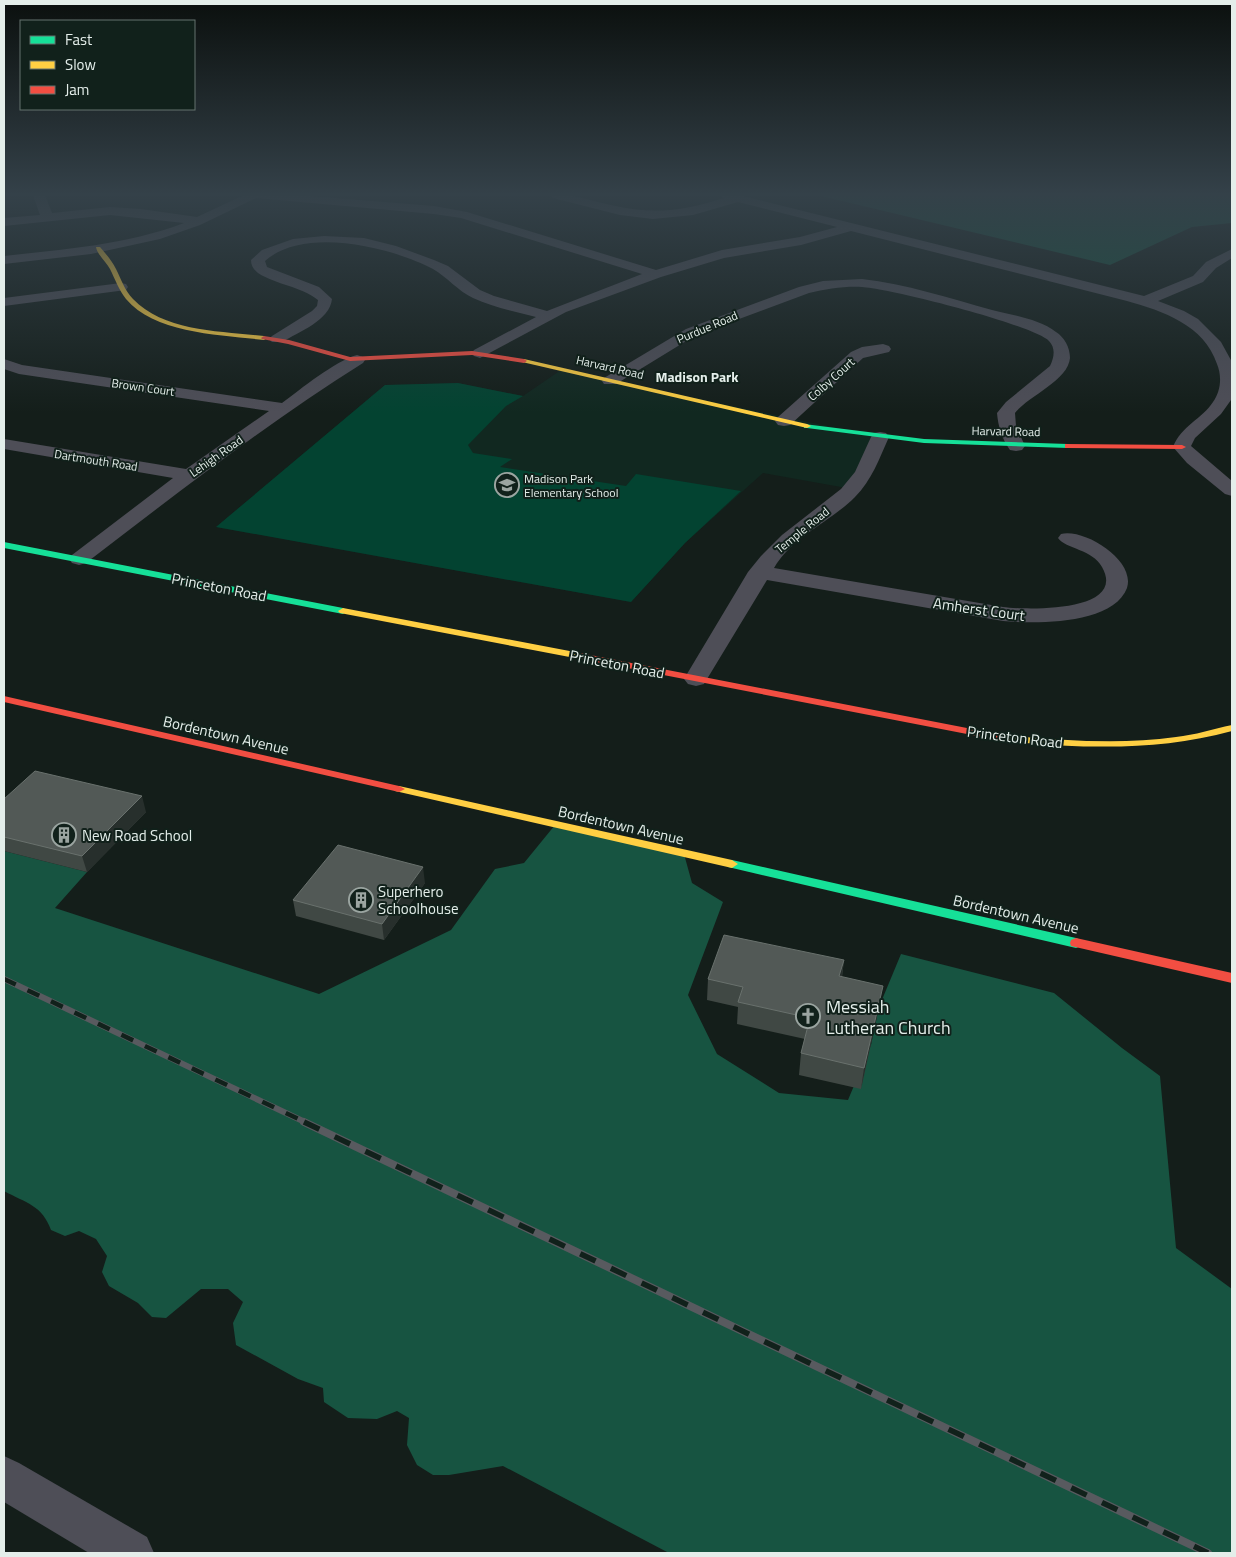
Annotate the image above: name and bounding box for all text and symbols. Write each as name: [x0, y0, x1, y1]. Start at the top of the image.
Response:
legend: [20, 20, 195, 110]
text: Fast: [65, 28, 93, 51]
text: Slow: [65, 53, 96, 76]
text: Jam: [65, 78, 89, 101]
street label: Purdue Road: [673, 306, 741, 348]
street label: Harvard Road: [574, 350, 646, 384]
street label: Colby Court: [803, 352, 859, 405]
district label: Madison Park: [655, 366, 739, 387]
street label: Brown Court: [110, 373, 176, 401]
street label: Harvard Road: [971, 421, 1041, 441]
street label: Lehigh Road: [185, 430, 247, 482]
street label: Dartmouth Road: [53, 444, 139, 476]
place label: Madison Park Elementary School: [524, 469, 618, 502]
school or university icon: Madison Park Elementary School: [494, 472, 520, 498]
street label: Temple Road: [771, 502, 833, 558]
street label: Princeton Road: [169, 567, 269, 607]
street label: Amherst Court: [932, 591, 1027, 627]
street label: Princeton Road: [567, 644, 667, 684]
street label: Bordentown Avenue: [161, 709, 291, 761]
street label: Princeton Road: [966, 720, 1064, 754]
street label: Bordentown Avenue: [556, 799, 686, 851]
building icon: New Road School: [51, 822, 77, 848]
place label: New Road School: [82, 824, 192, 847]
place label: Superhero Schoolhouse: [378, 880, 459, 920]
building icon: Superhero Schoolhouse: [348, 887, 374, 913]
street label: Bordentown Avenue: [951, 888, 1081, 940]
place label: Messiah Lutheran Church: [826, 993, 951, 1041]
church icon: Messiah Lutheran Church: [795, 1003, 821, 1029]

